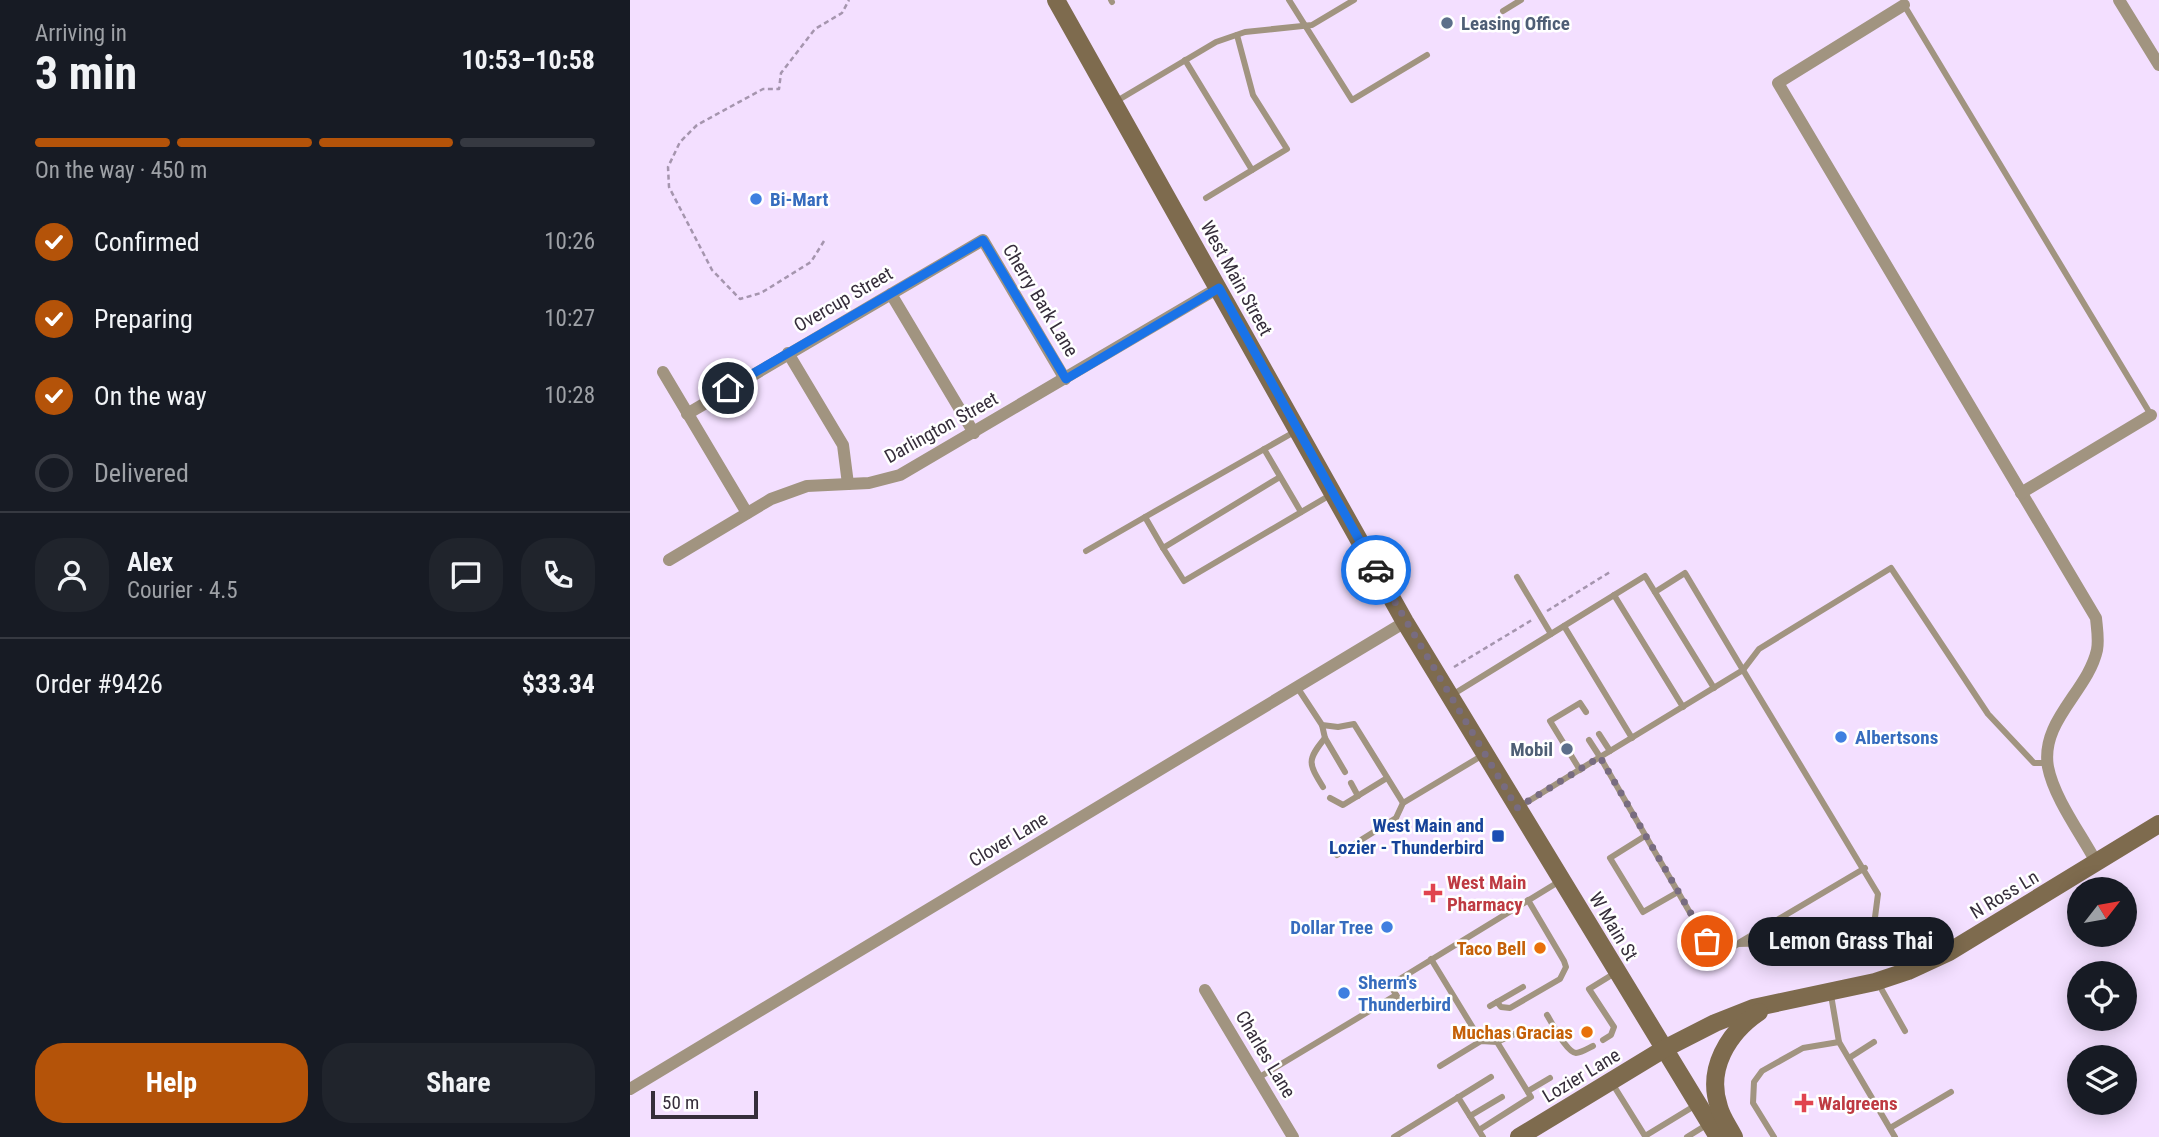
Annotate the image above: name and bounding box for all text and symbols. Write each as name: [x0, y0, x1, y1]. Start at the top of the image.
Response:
place label: Leasing Office: [1461, 12, 1570, 35]
marker: Leasing Office: [1439, 15, 1455, 31]
text: Arriving in: [35, 20, 127, 47]
text: 10:53–10:58: [461, 45, 595, 75]
text: 3 min: [35, 46, 137, 100]
text: On the way · 450 m: [35, 157, 207, 184]
place label: Bi-Mart: [770, 188, 828, 211]
marker: Bi-Mart: [748, 191, 764, 207]
street label: West Main Street: [1196, 217, 1278, 340]
icon: check: [35, 223, 73, 261]
text: Confirmed: [94, 227, 200, 257]
text: 10:26: [544, 228, 595, 255]
street label: Cherry Bark Lane: [998, 240, 1083, 361]
street label: Overcup Street: [790, 262, 897, 337]
icon: check: [35, 300, 73, 338]
text: Preparing: [94, 304, 193, 334]
text: 10:27: [544, 305, 595, 332]
pin: [698, 358, 758, 418]
icon: home: [709, 369, 747, 407]
icon: check: [35, 377, 73, 415]
text: On the way: [94, 381, 207, 411]
text: 10:28: [544, 382, 595, 409]
street label: Darlington Street: [881, 387, 1002, 468]
text: Delivered: [94, 458, 189, 488]
courier: [1341, 535, 1411, 605]
button: person: [35, 538, 109, 612]
button: chat: [429, 538, 503, 612]
button: phone: [521, 538, 595, 612]
text: Alex: [127, 547, 173, 577]
icon: car: [1357, 551, 1395, 589]
text: Courier · 4.5: [127, 577, 238, 604]
text: Order #9426: [35, 669, 163, 699]
text: $33.34: [522, 669, 595, 699]
place label: Albertsons: [1855, 726, 1938, 749]
marker: Albertsons: [1833, 729, 1849, 745]
place label: Mobil: [1510, 738, 1553, 761]
marker: Mobil: [1559, 741, 1575, 757]
street label: Clover Lane: [965, 807, 1052, 872]
place label: West Main and Lozier - Thunderbird: [1329, 814, 1484, 859]
marker: West Main and Lozier - Thunderbird: [1490, 828, 1506, 844]
street label: N Ross Ln: [1966, 865, 2043, 924]
place label: West Main Pharmacy: [1447, 871, 1526, 916]
north arrow: [2067, 877, 2137, 947]
map controls: [2067, 877, 2137, 1115]
marker: West Main Pharmacy: [1425, 885, 1441, 901]
street label: W Main St: [1584, 888, 1643, 965]
pin: [1677, 911, 1737, 971]
place label: Dollar Tree: [1290, 916, 1373, 939]
callout: Lemon Grass Thai: [1749, 916, 1956, 965]
marker: Dollar Tree: [1379, 919, 1395, 935]
icon: bag: [1688, 922, 1726, 960]
text: Lemon Grass Thai: [1769, 928, 1933, 955]
place label: Taco Bell: [1456, 937, 1526, 960]
marker: Taco Bell: [1532, 940, 1548, 956]
button: locate: [2067, 961, 2137, 1031]
place label: Sherm's Thunderbird: [1358, 971, 1451, 1016]
marker: Sherm's Thunderbird: [1336, 985, 1352, 1001]
street label: Charles Lane: [1231, 1007, 1301, 1102]
place label: Muchas Gracias: [1452, 1021, 1573, 1044]
marker: Muchas Gracias: [1579, 1024, 1595, 1040]
button: Help: [35, 1043, 308, 1123]
button: Share: [322, 1043, 595, 1123]
street label: Lozier Lane: [1538, 1043, 1624, 1108]
button: layers: [2067, 1045, 2137, 1115]
scale bar: [651, 1088, 758, 1120]
text: 50 m: [662, 1091, 699, 1114]
place label: Walgreens: [1818, 1092, 1898, 1115]
marker: Walgreens: [1796, 1095, 1812, 1111]

